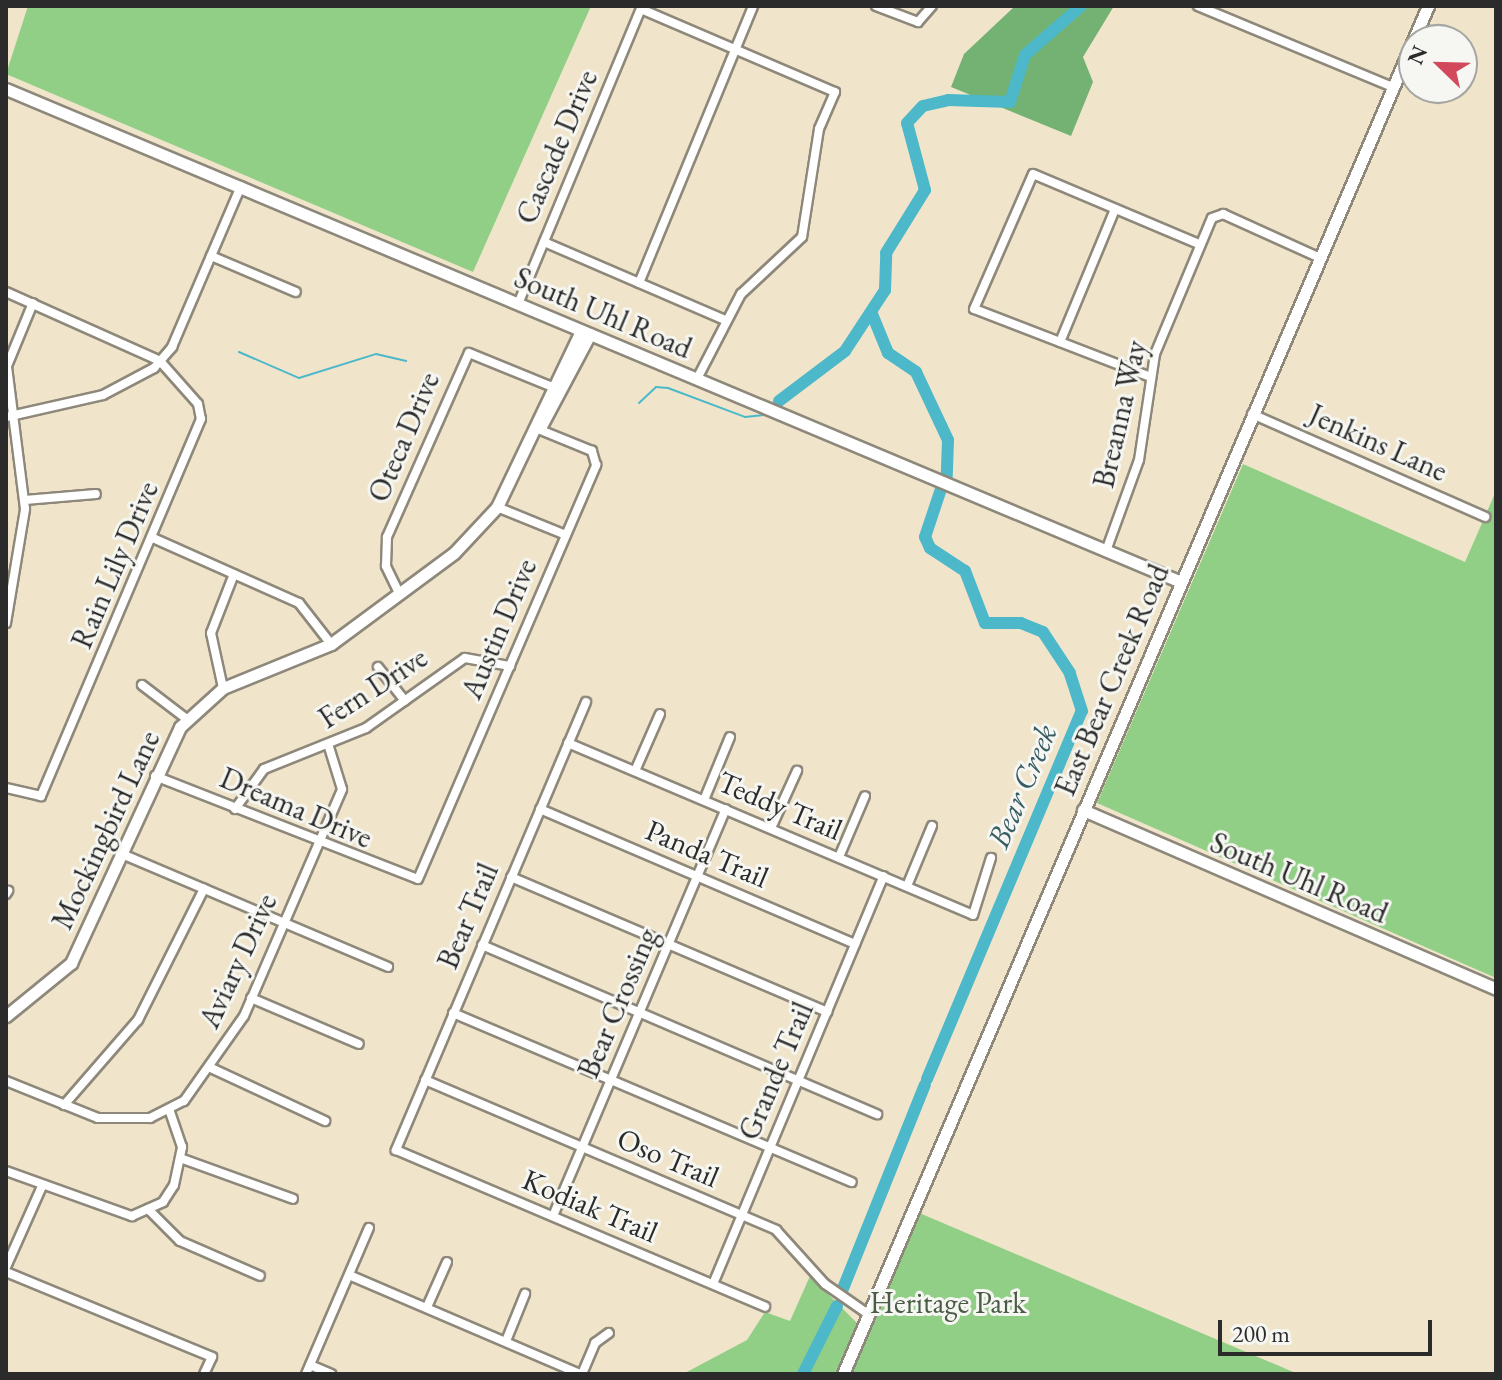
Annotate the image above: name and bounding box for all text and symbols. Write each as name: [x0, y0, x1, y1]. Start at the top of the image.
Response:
north arrow: [1398, 24, 1478, 104]
text: N: [1400, 41, 1434, 69]
street label: Cascade Drive: [508, 65, 606, 229]
street label: South Uhl Road: [509, 259, 697, 367]
street label: Breanna Way: [1086, 337, 1154, 491]
street label: Oteca Drive: [361, 367, 447, 507]
street label: Jenkins Lane: [1303, 397, 1453, 489]
street label: Rain Lily Drive: [64, 476, 166, 654]
street label: Austin Drive: [453, 553, 545, 705]
street label: East Bear Creek Road: [1047, 559, 1177, 801]
street label: Fern Drive: [312, 640, 434, 736]
water label: Bear Creek: [979, 718, 1065, 854]
street label: Mockingbird Lane: [44, 725, 168, 935]
street label: Dreama Drive: [215, 760, 377, 856]
street label: Teddy Trail: [712, 764, 848, 848]
street label: Panda Trail: [640, 812, 774, 896]
street label: South Uhl Road: [1205, 824, 1393, 932]
street label: Bear Trail: [430, 858, 506, 974]
street label: Aviary Drive: [191, 888, 285, 1034]
street label: Bear Crossing: [570, 923, 666, 1083]
street label: Grande Trail: [731, 997, 821, 1145]
street label: Oso Trail: [612, 1121, 724, 1195]
street label: Kodiak Trail: [517, 1161, 663, 1251]
park label: Heritage Park: [870, 1285, 1026, 1321]
scale bar: [1222, 1304, 1436, 1354]
text: 200 m: [1232, 1318, 1290, 1349]

